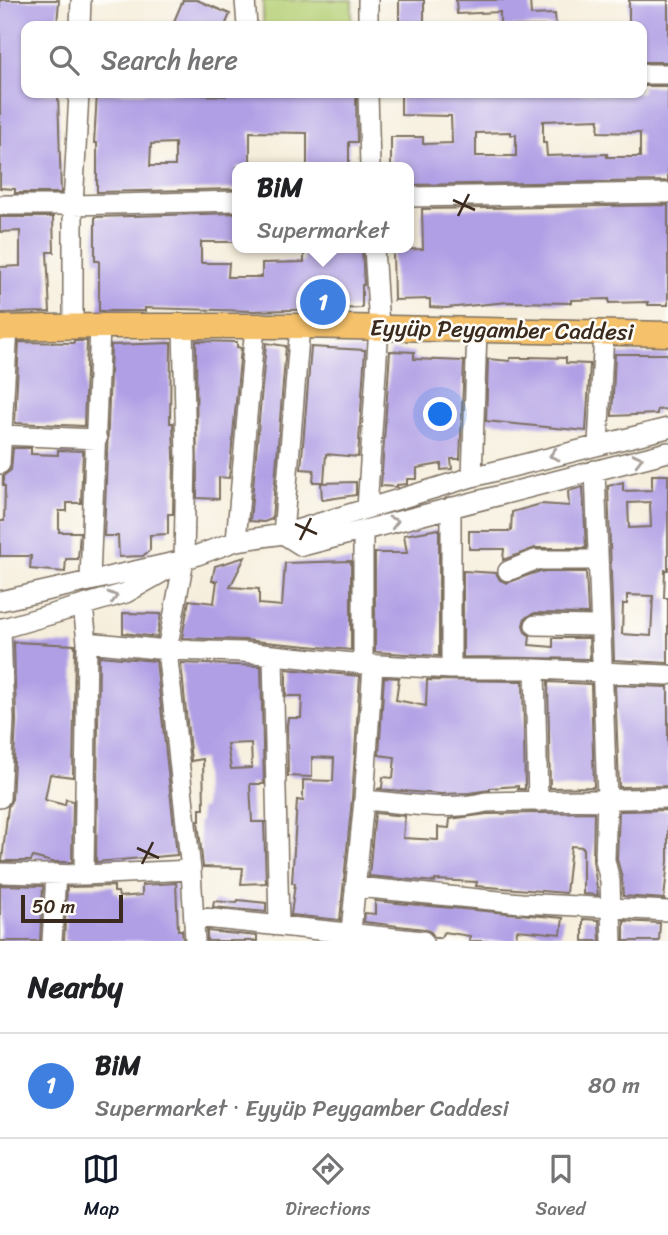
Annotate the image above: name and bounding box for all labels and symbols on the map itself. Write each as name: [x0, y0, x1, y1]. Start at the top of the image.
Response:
pin: 1: [300, 276, 346, 328]
street label: Eyyüp Peygamber Caddesi: [370, 307, 635, 353]
your location: [423, 397, 457, 431]
one-way arrow: [548, 447, 560, 461]
one-way arrow: [632, 453, 644, 467]
one-way arrow: [388, 516, 400, 530]
one-way arrow: [107, 591, 119, 606]
scale bar: [21, 892, 122, 924]

